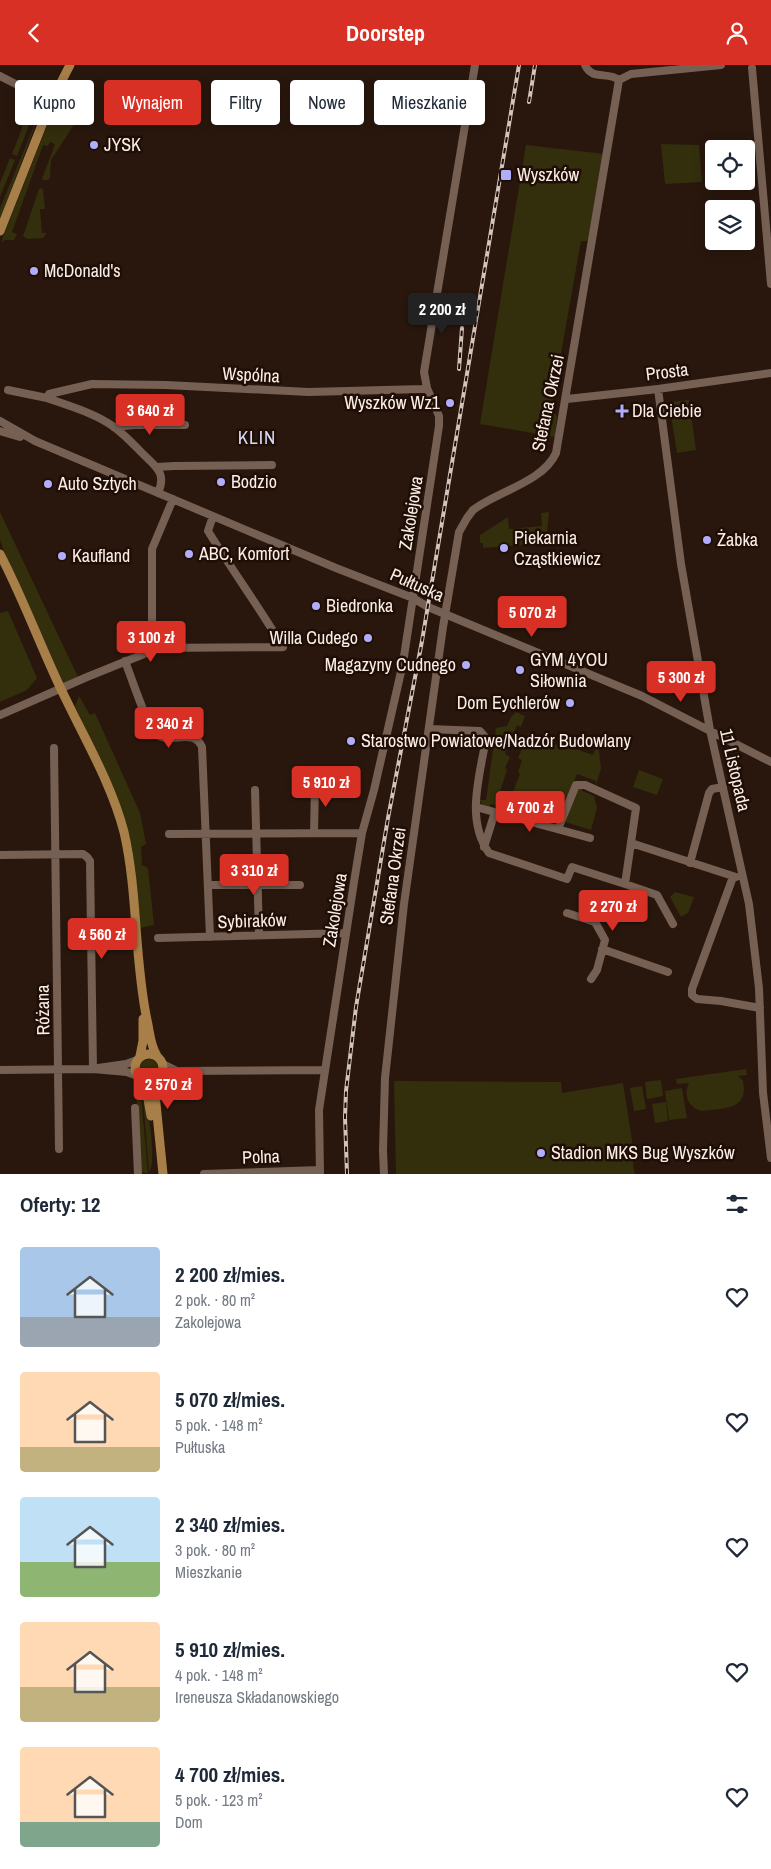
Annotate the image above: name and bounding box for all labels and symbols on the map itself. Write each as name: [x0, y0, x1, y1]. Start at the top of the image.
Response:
place label: JYSK: [104, 132, 141, 157]
marker: JYSK: [88, 139, 100, 151]
place label: Wyszków: [517, 162, 580, 187]
marker: Wyszków: [499, 168, 513, 182]
place label: McDonald's: [44, 258, 121, 283]
marker: McDonald's: [28, 265, 40, 277]
pin: 2 200 zł: [390, 293, 494, 335]
street label: Stefana Okrzei: [525, 352, 570, 454]
street label: Prosta: [644, 356, 690, 387]
street label: Wspólna: [222, 361, 280, 388]
place label: Wyszków Wz1: [344, 390, 441, 415]
pin: 3 640 zł: [98, 393, 202, 436]
marker: Wyszków Wz1: [444, 397, 456, 409]
place label: Dla Ciebie: [632, 398, 702, 423]
marker: Dla Ciebie: [616, 405, 628, 417]
district label: KLIN: [238, 424, 276, 450]
place label: Bodzio: [231, 469, 277, 494]
place label: Auto Sztych: [57, 471, 137, 496]
street label: Zakolejowa: [392, 474, 429, 552]
marker: Bodzio: [215, 476, 227, 488]
marker: Auto Sztych: [42, 478, 54, 490]
place label: Piekarnia Cząstkiewicz: [514, 525, 601, 571]
place label: Żabka: [717, 527, 758, 552]
marker: Żabka: [701, 534, 713, 546]
place label: ABC, Komfort: [198, 541, 289, 566]
marker: Piekarnia Cząstkiewicz: [498, 542, 510, 554]
place label: Kaufland: [72, 543, 130, 568]
marker: ABC, Komfort: [183, 548, 195, 560]
marker: Kaufland: [56, 550, 68, 562]
street label: Pułtuska: [386, 562, 448, 607]
place label: Biedronka: [326, 593, 393, 618]
pin: 5 070 zł: [480, 595, 584, 638]
marker: Biedronka: [310, 600, 322, 612]
pin: 3 100 zł: [99, 621, 203, 663]
place label: Willa Cudego: [269, 625, 358, 650]
marker: Willa Cudego: [362, 632, 374, 644]
place label: GYM 4YOU Siłownia: [530, 647, 608, 693]
place label: Magazyny Cudnego: [325, 652, 456, 677]
marker: Magazyny Cudnego: [460, 659, 472, 671]
pin: 5 300 zł: [629, 661, 733, 703]
marker: GYM 4YOU Siłownia: [514, 664, 526, 676]
place label: Dom Eychlerów: [457, 690, 560, 715]
marker: Dom Eychlerów: [564, 697, 576, 709]
pin: 2 340 zł: [117, 707, 221, 749]
street label: 11 Listopada: [714, 726, 757, 814]
place label: Starostwo Powiatowe/Nadzór Budowlany: [361, 728, 632, 753]
marker: Starostwo Powiatowe/Nadzór Budowlany: [345, 735, 357, 747]
pin: 5 910 zł: [274, 765, 378, 808]
pin: 4 700 zł: [478, 791, 582, 833]
street label: Stefana Okrzei: [373, 825, 412, 926]
pin: 3 310 zł: [202, 853, 306, 896]
street label: Zakolejowa: [316, 871, 353, 949]
pin: 2 270 zł: [561, 889, 665, 932]
street label: Sybiraków: [217, 907, 287, 934]
pin: 4 560 zł: [50, 917, 154, 960]
street label: Różana: [30, 984, 55, 1036]
pin: 2 570 zł: [116, 1067, 220, 1110]
place label: Stadion MKS Bug Wyszków: [551, 1140, 735, 1165]
street label: Polna: [242, 1143, 280, 1170]
marker: Stadion MKS Bug Wyszków: [535, 1147, 547, 1159]

